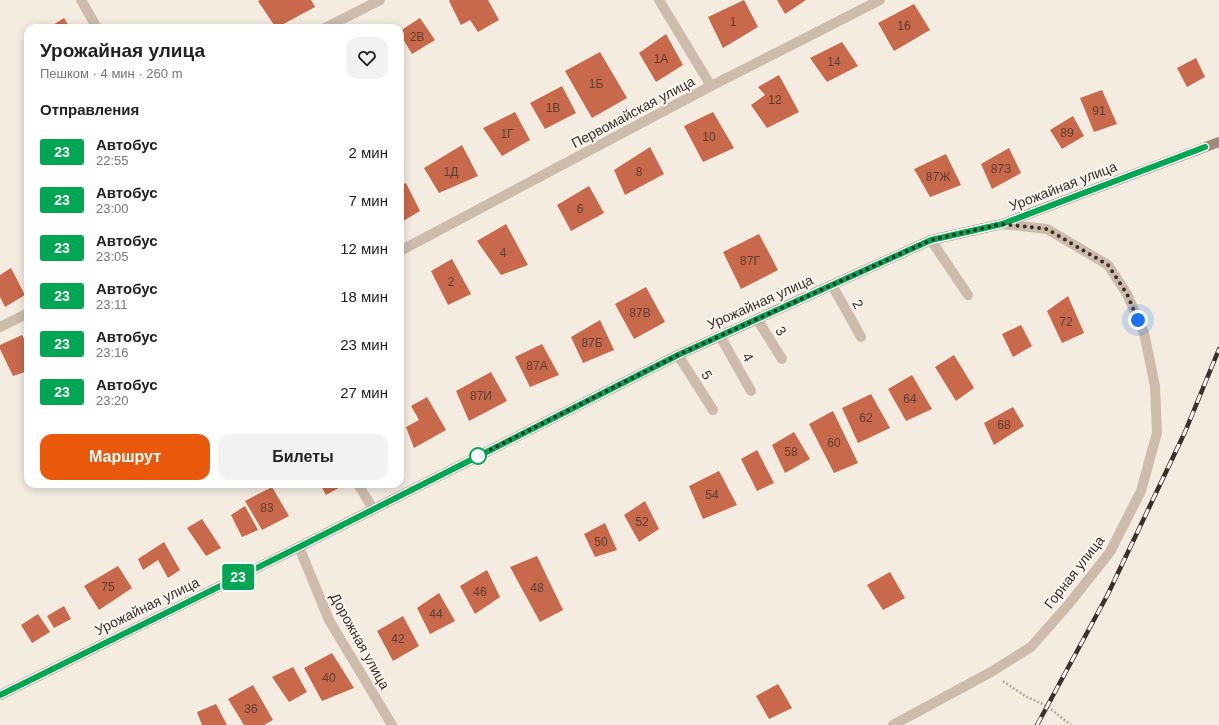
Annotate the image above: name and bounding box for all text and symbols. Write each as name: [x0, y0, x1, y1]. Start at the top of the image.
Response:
house number: 1: [730, 15, 737, 29]
house number: 16: [897, 19, 911, 33]
house number: 2В: [410, 30, 424, 44]
button: heart: [346, 37, 388, 79]
text: Урожайная улица: [40, 40, 205, 61]
house number: 1А: [654, 52, 668, 66]
house number: 14: [827, 55, 841, 69]
text: Пешком · 4 мин · 260 m: [40, 66, 182, 81]
street label: Первомайская улица: [569, 73, 697, 151]
house number: 1Б: [589, 77, 603, 91]
house number: 12: [768, 93, 782, 107]
text: Отправления: [40, 101, 139, 118]
house number: 1В: [546, 101, 560, 115]
house number: 91: [1092, 104, 1106, 118]
house number: 89: [1060, 126, 1074, 140]
house number: 1Г: [500, 127, 514, 141]
house number: 10: [702, 130, 716, 144]
text: Автобус: [96, 136, 158, 153]
text: 23: [54, 144, 70, 160]
text: 2 мин: [349, 144, 388, 161]
text: 22:55: [96, 153, 129, 168]
street label: Урожайная улица: [1007, 158, 1119, 214]
house number: 87З: [991, 162, 1011, 176]
house number: 1Д: [444, 165, 458, 179]
house number: 8: [636, 165, 643, 179]
house number: 87Ж: [926, 170, 950, 184]
text: Автобус: [96, 184, 158, 201]
text: 23: [54, 192, 70, 208]
text: 7 мин: [349, 192, 388, 209]
text: 23:00: [96, 201, 129, 216]
house number: 6: [577, 202, 584, 216]
text: Автобус: [96, 232, 158, 249]
text: 23: [54, 240, 70, 256]
text: 12 мин: [340, 240, 388, 257]
house number: 4: [500, 246, 507, 260]
text: 23:05: [96, 249, 129, 264]
house number: 87Г: [740, 254, 760, 268]
street label: Урожайная улица: [705, 271, 816, 333]
house number: 2: [448, 275, 455, 289]
text: Автобус: [96, 280, 158, 297]
text: 23: [54, 288, 70, 304]
text: 18 мин: [340, 288, 388, 305]
text: 23:11: [96, 297, 128, 312]
street label: 2: [849, 297, 867, 311]
house number: 87В: [629, 306, 651, 320]
your location: [1128, 310, 1148, 330]
house number: 72: [1059, 315, 1073, 329]
street label: 3: [772, 323, 790, 339]
text: Автобус: [96, 328, 158, 345]
text: 23: [54, 336, 70, 352]
text: 23 мин: [340, 336, 388, 353]
house number: 87Б: [581, 336, 603, 350]
text: 23:16: [96, 345, 129, 360]
street label: 4: [739, 350, 757, 365]
house number: 87А: [526, 359, 548, 373]
street label: 5: [698, 367, 716, 383]
text: Автобус: [96, 376, 158, 393]
text: 23: [54, 384, 70, 400]
text: 27 мин: [340, 384, 388, 401]
house number: 87И: [470, 389, 492, 403]
house number: 64: [903, 392, 917, 406]
text: 23:20: [96, 393, 129, 408]
house number: 62: [859, 411, 873, 425]
house number: 68: [997, 418, 1011, 432]
button: Маршрут: [40, 434, 210, 480]
button: Билеты: [218, 434, 388, 480]
house number: 60: [827, 436, 841, 450]
house number: 58: [784, 445, 798, 459]
unlabelled marker: [469, 447, 487, 465]
house number: 54: [705, 488, 719, 502]
house number: 83: [260, 501, 274, 515]
house number: 52: [635, 515, 649, 529]
street label: Горная улица: [1041, 532, 1107, 611]
house number: 50: [594, 535, 608, 549]
line badge: 23: [220, 564, 256, 590]
text: 23: [230, 569, 246, 585]
street label: Урожайная улица: [92, 574, 202, 638]
house number: 75: [101, 580, 115, 594]
house number: 48: [530, 581, 544, 595]
house number: 46: [473, 585, 487, 599]
street label: Дорожная улица: [327, 590, 393, 692]
house number: 44: [429, 607, 443, 621]
house number: 42: [391, 632, 405, 646]
house number: 40: [322, 671, 336, 685]
house number: 36: [244, 702, 258, 716]

